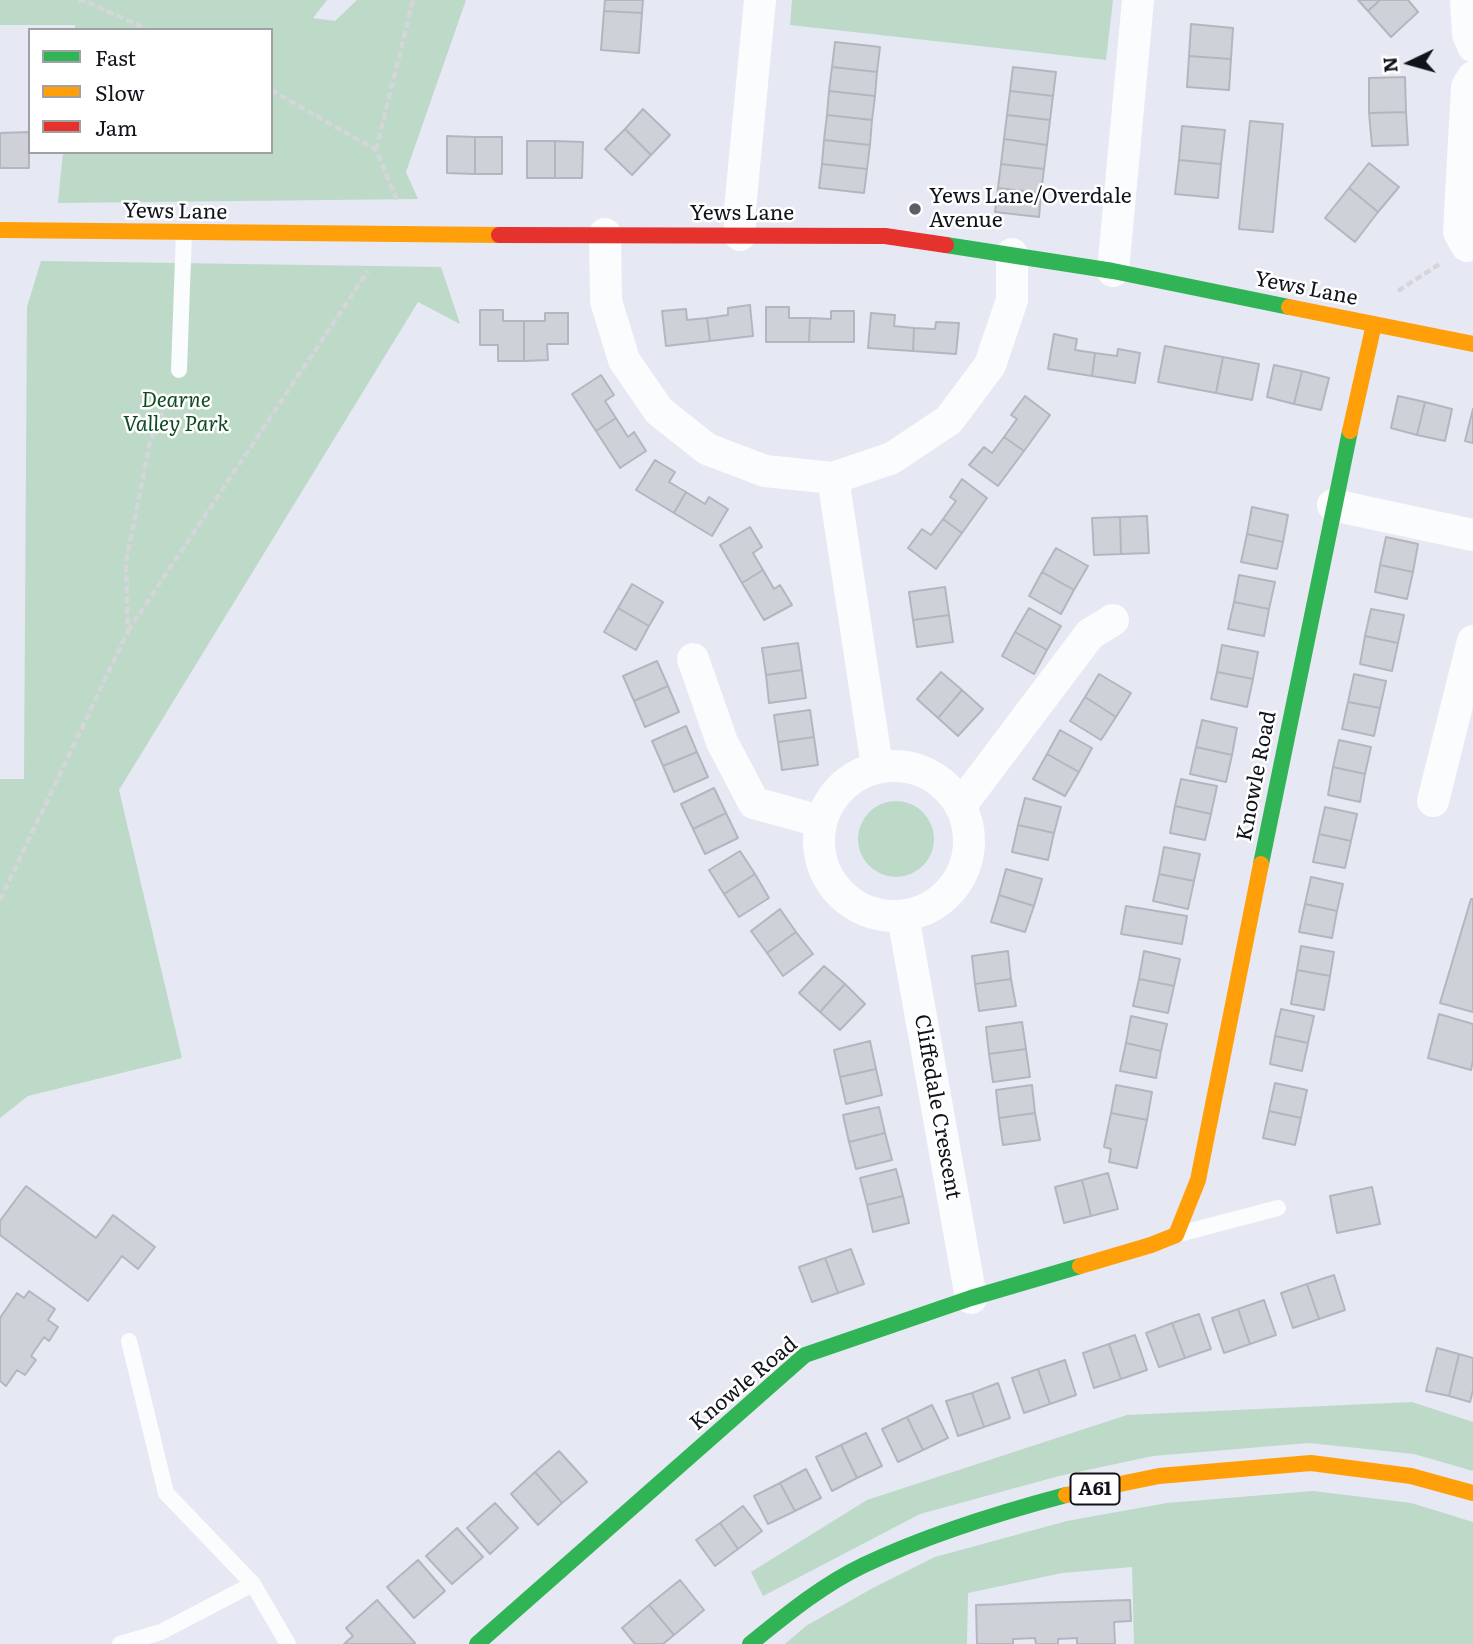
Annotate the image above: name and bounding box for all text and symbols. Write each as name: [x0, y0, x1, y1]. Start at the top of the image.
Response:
legend: [28, 28, 273, 154]
north arrow: [1375, 28, 1445, 98]
text: Fast: [95, 41, 136, 72]
text: N: [1374, 56, 1404, 74]
text: Slow: [95, 76, 145, 107]
text: Jam: [95, 111, 137, 142]
place label: Yews Lane/Overdale Avenue: [929, 184, 1132, 234]
street label: Yews Lane: [123, 198, 227, 226]
street label: Yews Lane: [690, 201, 794, 227]
marker: Yews Lane/Overdale Avenue: [907, 201, 923, 217]
street label: Yews Lane: [1252, 267, 1360, 311]
park label: Dearne Valley Park: [123, 388, 229, 438]
street label: Knowle Road: [1232, 709, 1282, 843]
street label: Cliffedale Crescent: [908, 1012, 966, 1202]
street label: Knowle Road: [685, 1332, 803, 1436]
road number: A61: [1070, 1474, 1120, 1504]

